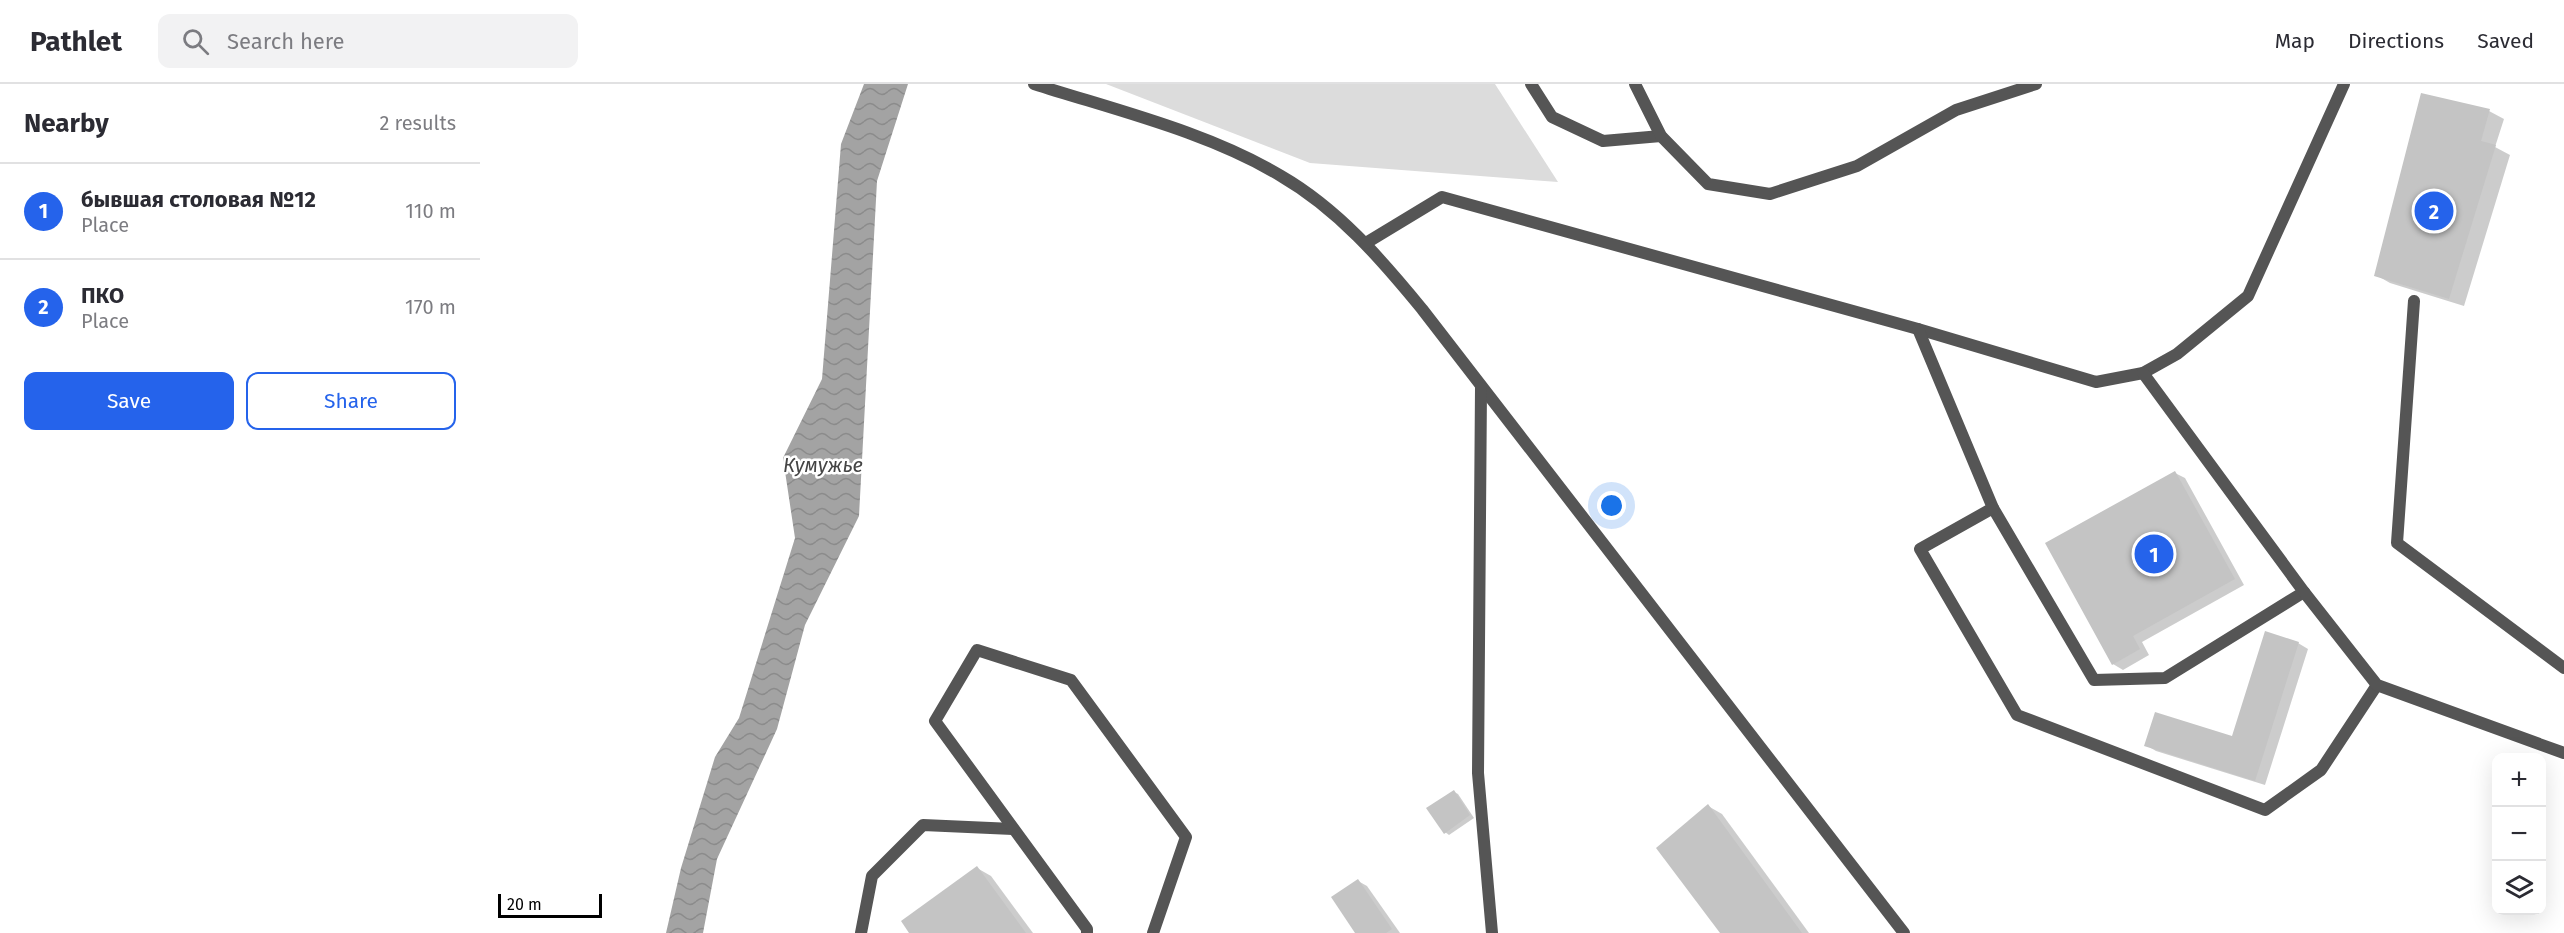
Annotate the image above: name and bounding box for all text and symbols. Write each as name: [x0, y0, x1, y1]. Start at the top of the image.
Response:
search box: [158, 14, 578, 68]
text: Pathlet: [30, 25, 122, 58]
icon: search: [179, 25, 212, 58]
text: Search here: [227, 28, 345, 55]
text: Map: [2275, 28, 2315, 54]
text: Directions: [2348, 28, 2444, 54]
text: Saved: [2477, 28, 2534, 54]
text: Nearby: [24, 108, 109, 139]
text: 2 results: [379, 111, 456, 135]
text: бывшая столовая №12: [81, 186, 316, 213]
pin: 2: [2414, 188, 2454, 234]
text: 1: [39, 199, 48, 223]
text: 110 m: [405, 199, 456, 223]
text: Place: [81, 213, 129, 237]
text: ПКО: [81, 282, 124, 309]
text: 2: [38, 295, 49, 319]
text: 170 m: [405, 295, 456, 319]
text: Place: [81, 309, 129, 333]
button: Save: [24, 372, 234, 430]
button: Share: [246, 372, 456, 430]
water label: Кумужье: [783, 453, 863, 477]
your location: [1597, 491, 1626, 520]
pin: 1: [2134, 532, 2174, 576]
map controls: [2492, 753, 2546, 915]
button: +: [2492, 753, 2546, 807]
button: −: [2492, 807, 2546, 861]
button: layers: [2492, 861, 2546, 915]
scale bar: [498, 891, 602, 918]
text: 20 m: [507, 895, 542, 914]

